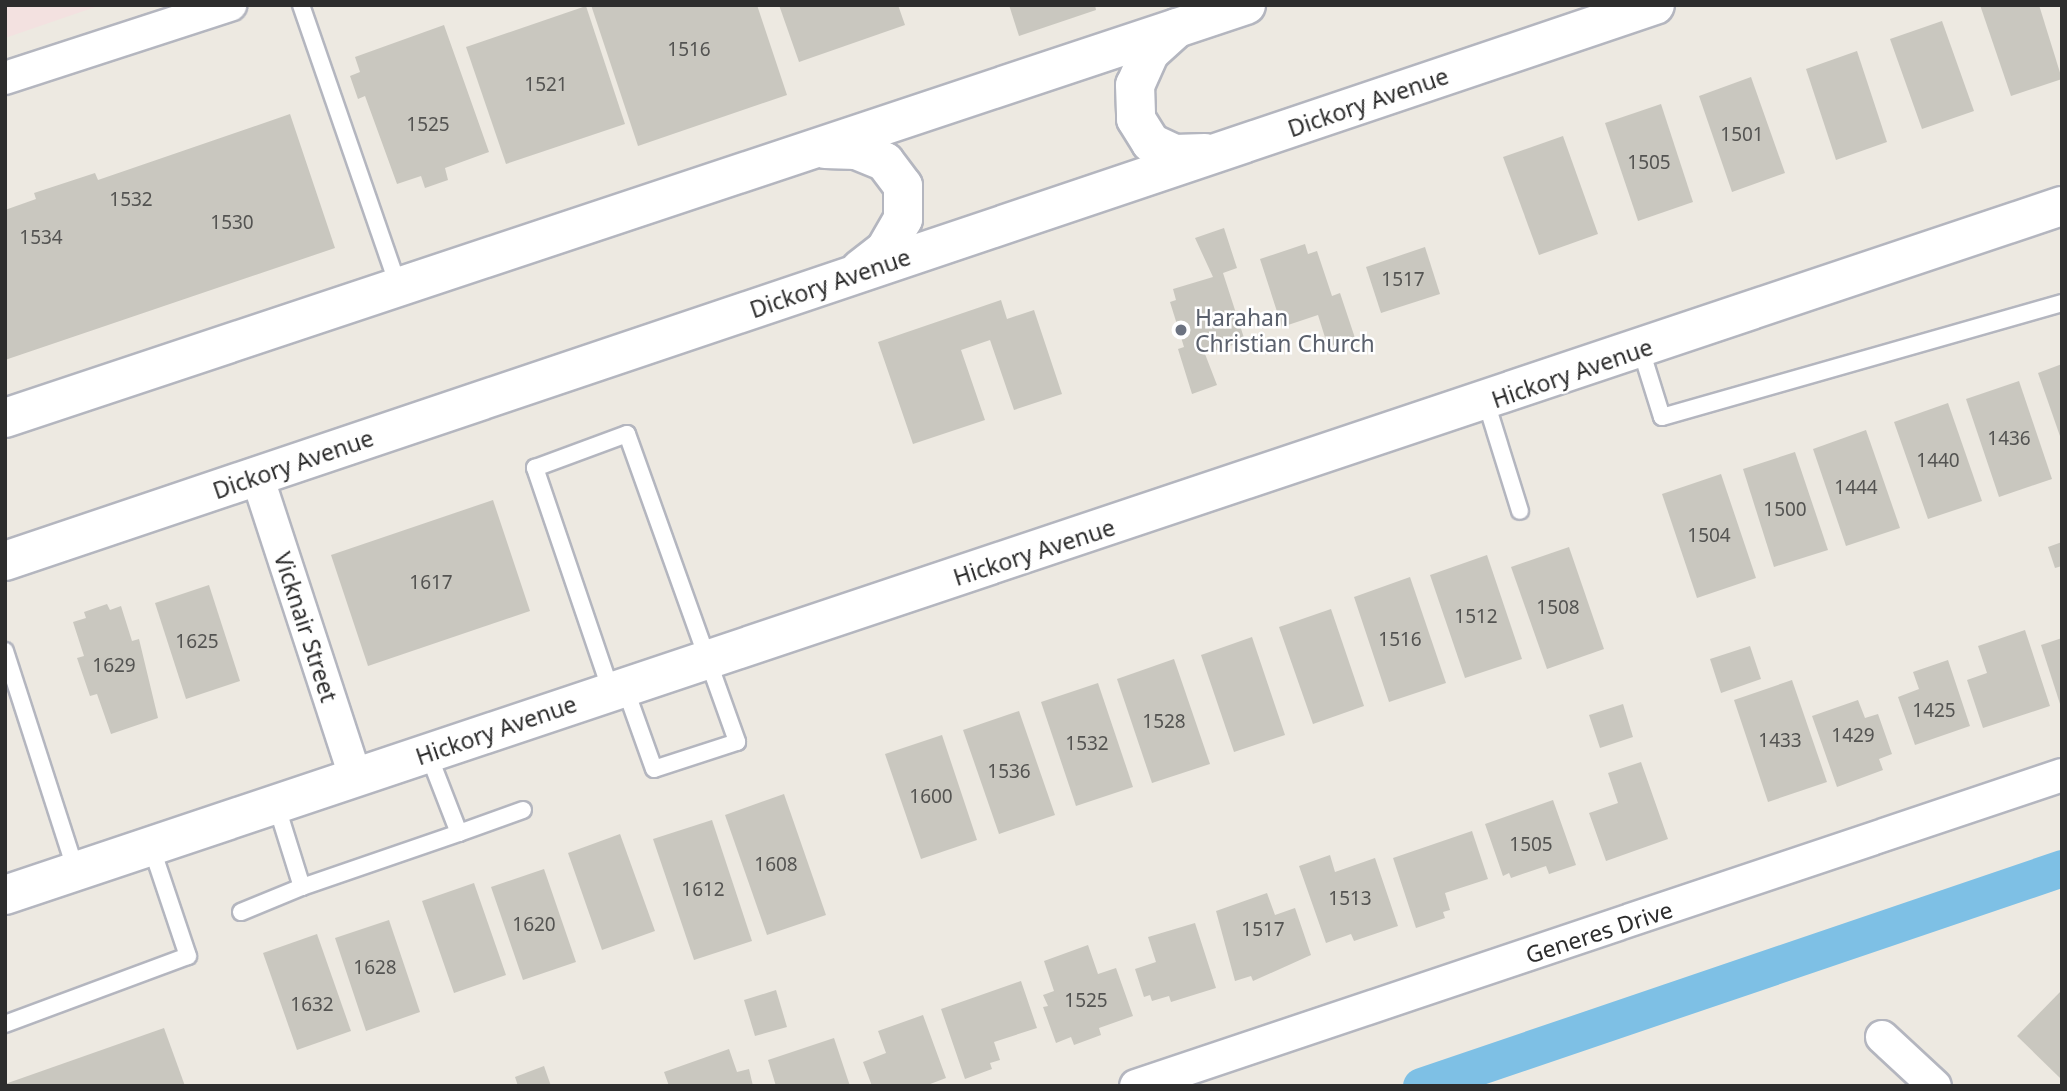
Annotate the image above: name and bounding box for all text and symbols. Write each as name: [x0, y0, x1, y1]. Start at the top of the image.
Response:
house number: 1516: [667, 39, 711, 61]
street label: Dickory Avenue: [1284, 62, 1452, 142]
house number: 1521: [524, 74, 568, 96]
house number: 1525: [406, 114, 450, 136]
house number: 1501: [1720, 124, 1764, 146]
house number: 1505: [1627, 152, 1671, 174]
house number: 1532: [109, 189, 153, 211]
house number: 1530: [210, 212, 254, 234]
house number: 1534: [19, 227, 63, 249]
street label: Dickory Avenue: [746, 243, 914, 323]
house number: 1517: [1381, 269, 1425, 291]
place label: Harahan Christian Church: [1195, 303, 1375, 357]
marker: Harahan Christian Church: [1173, 322, 1189, 338]
street label: Hickory Avenue: [1488, 333, 1656, 413]
street label: Dickory Avenue: [209, 424, 377, 504]
house number: 1436: [1987, 428, 2031, 450]
house number: 1440: [1916, 450, 1960, 472]
house number: 1444: [1834, 477, 1878, 499]
house number: 1500: [1763, 499, 1807, 521]
street label: Hickory Avenue: [950, 513, 1118, 591]
house number: 1504: [1687, 525, 1731, 547]
street label: Vicknair Street: [269, 549, 343, 705]
house number: 1617: [409, 572, 453, 594]
house number: 1508: [1536, 597, 1580, 619]
house number: 1512: [1454, 606, 1498, 628]
house number: 1516: [1378, 629, 1422, 651]
house number: 1625: [175, 631, 219, 653]
house number: 1629: [92, 655, 136, 677]
street label: Hickory Avenue: [412, 690, 580, 770]
house number: 1425: [1912, 700, 1956, 722]
house number: 1528: [1142, 711, 1186, 733]
house number: 1429: [1831, 725, 1875, 747]
house number: 1433: [1758, 730, 1802, 752]
house number: 1532: [1065, 733, 1109, 755]
house number: 1536: [987, 761, 1031, 783]
house number: 1600: [909, 786, 953, 808]
house number: 1505: [1509, 834, 1553, 856]
house number: 1608: [754, 854, 798, 876]
house number: 1612: [681, 879, 725, 901]
house number: 1513: [1328, 888, 1372, 910]
street label: Generes Drive: [1522, 895, 1676, 969]
house number: 1620: [512, 914, 556, 936]
house number: 1517: [1241, 919, 1285, 941]
house number: 1628: [353, 957, 397, 979]
house number: 1525: [1064, 990, 1108, 1012]
house number: 1632: [290, 994, 334, 1016]

